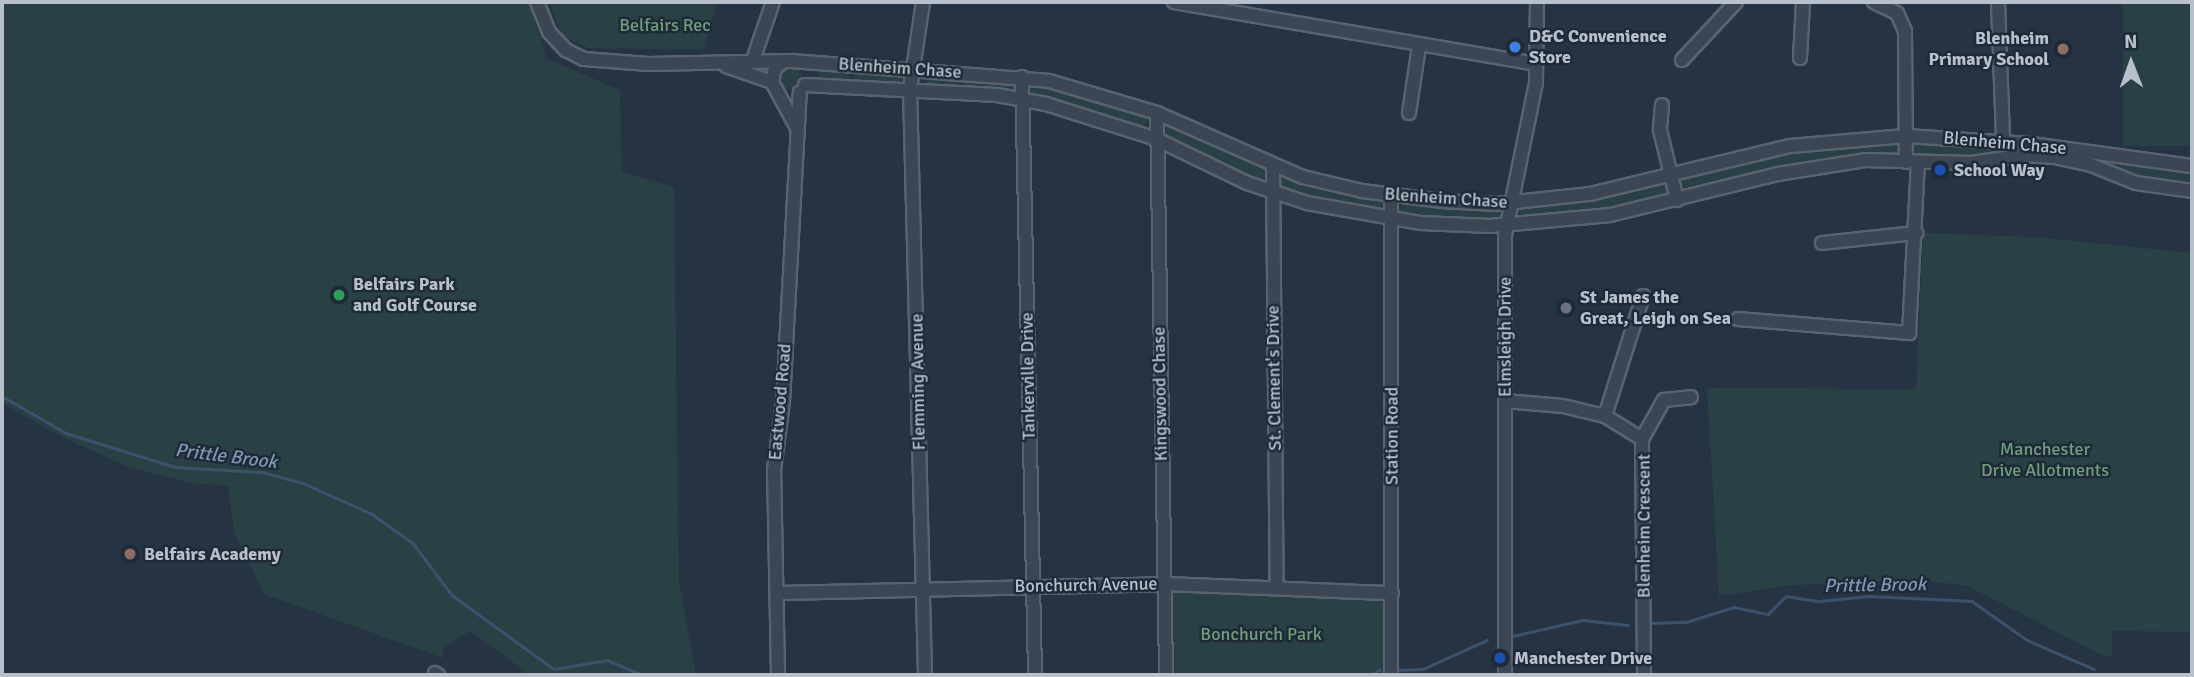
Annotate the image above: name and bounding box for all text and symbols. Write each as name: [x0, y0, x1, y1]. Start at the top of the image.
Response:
park label: Belfairs Rec: [619, 14, 711, 36]
place label: D&C Convenience Store: [1529, 26, 1667, 68]
place label: Blenheim Primary School: [1929, 28, 2049, 70]
north arrow: [2096, 28, 2166, 98]
text: N: [2124, 30, 2137, 54]
marker: D&C Convenience Store: [1507, 39, 1523, 55]
marker: Blenheim Primary School: [2055, 41, 2071, 57]
street label: Blenheim Chase: [838, 53, 962, 83]
street label: Blenheim Chase: [1943, 127, 2067, 159]
place label: School Way: [1954, 159, 2044, 181]
marker: School Way: [1932, 162, 1948, 178]
street label: Blenheim Chase: [1384, 183, 1508, 213]
place label: Belfairs Park and Golf Course: [353, 274, 477, 316]
street label: Elmsleigh Drive: [1494, 277, 1516, 397]
marker: Belfairs Park and Golf Course: [331, 287, 347, 303]
place label: St James the Great, Leigh on Sea: [1580, 287, 1731, 330]
marker: St James the Great, Leigh on Sea: [1558, 300, 1574, 316]
street label: St. Clement's Drive: [1262, 305, 1286, 451]
street label: Tankerville Drive: [1016, 312, 1040, 440]
street label: Flemming Avenue: [906, 313, 930, 451]
street label: Kingswood Chase: [1148, 327, 1172, 461]
street label: Eastwood Road: [764, 343, 796, 461]
street label: Station Road: [1381, 387, 1403, 485]
water label: Prittle Brook: [174, 439, 278, 475]
park label: Manchester Drive Allotments: [1981, 439, 2109, 482]
street label: Blenheim Crescent: [1633, 454, 1655, 598]
place label: Belfairs Academy: [144, 543, 281, 565]
marker: Belfairs Academy: [122, 546, 138, 562]
street label: Bonchurch Avenue: [1014, 573, 1158, 597]
water label: Prittle Brook: [1824, 574, 1926, 598]
park label: Bonchurch Park: [1200, 623, 1322, 645]
place label: Manchester Drive: [1514, 647, 1652, 669]
marker: Manchester Drive: [1492, 650, 1508, 666]

